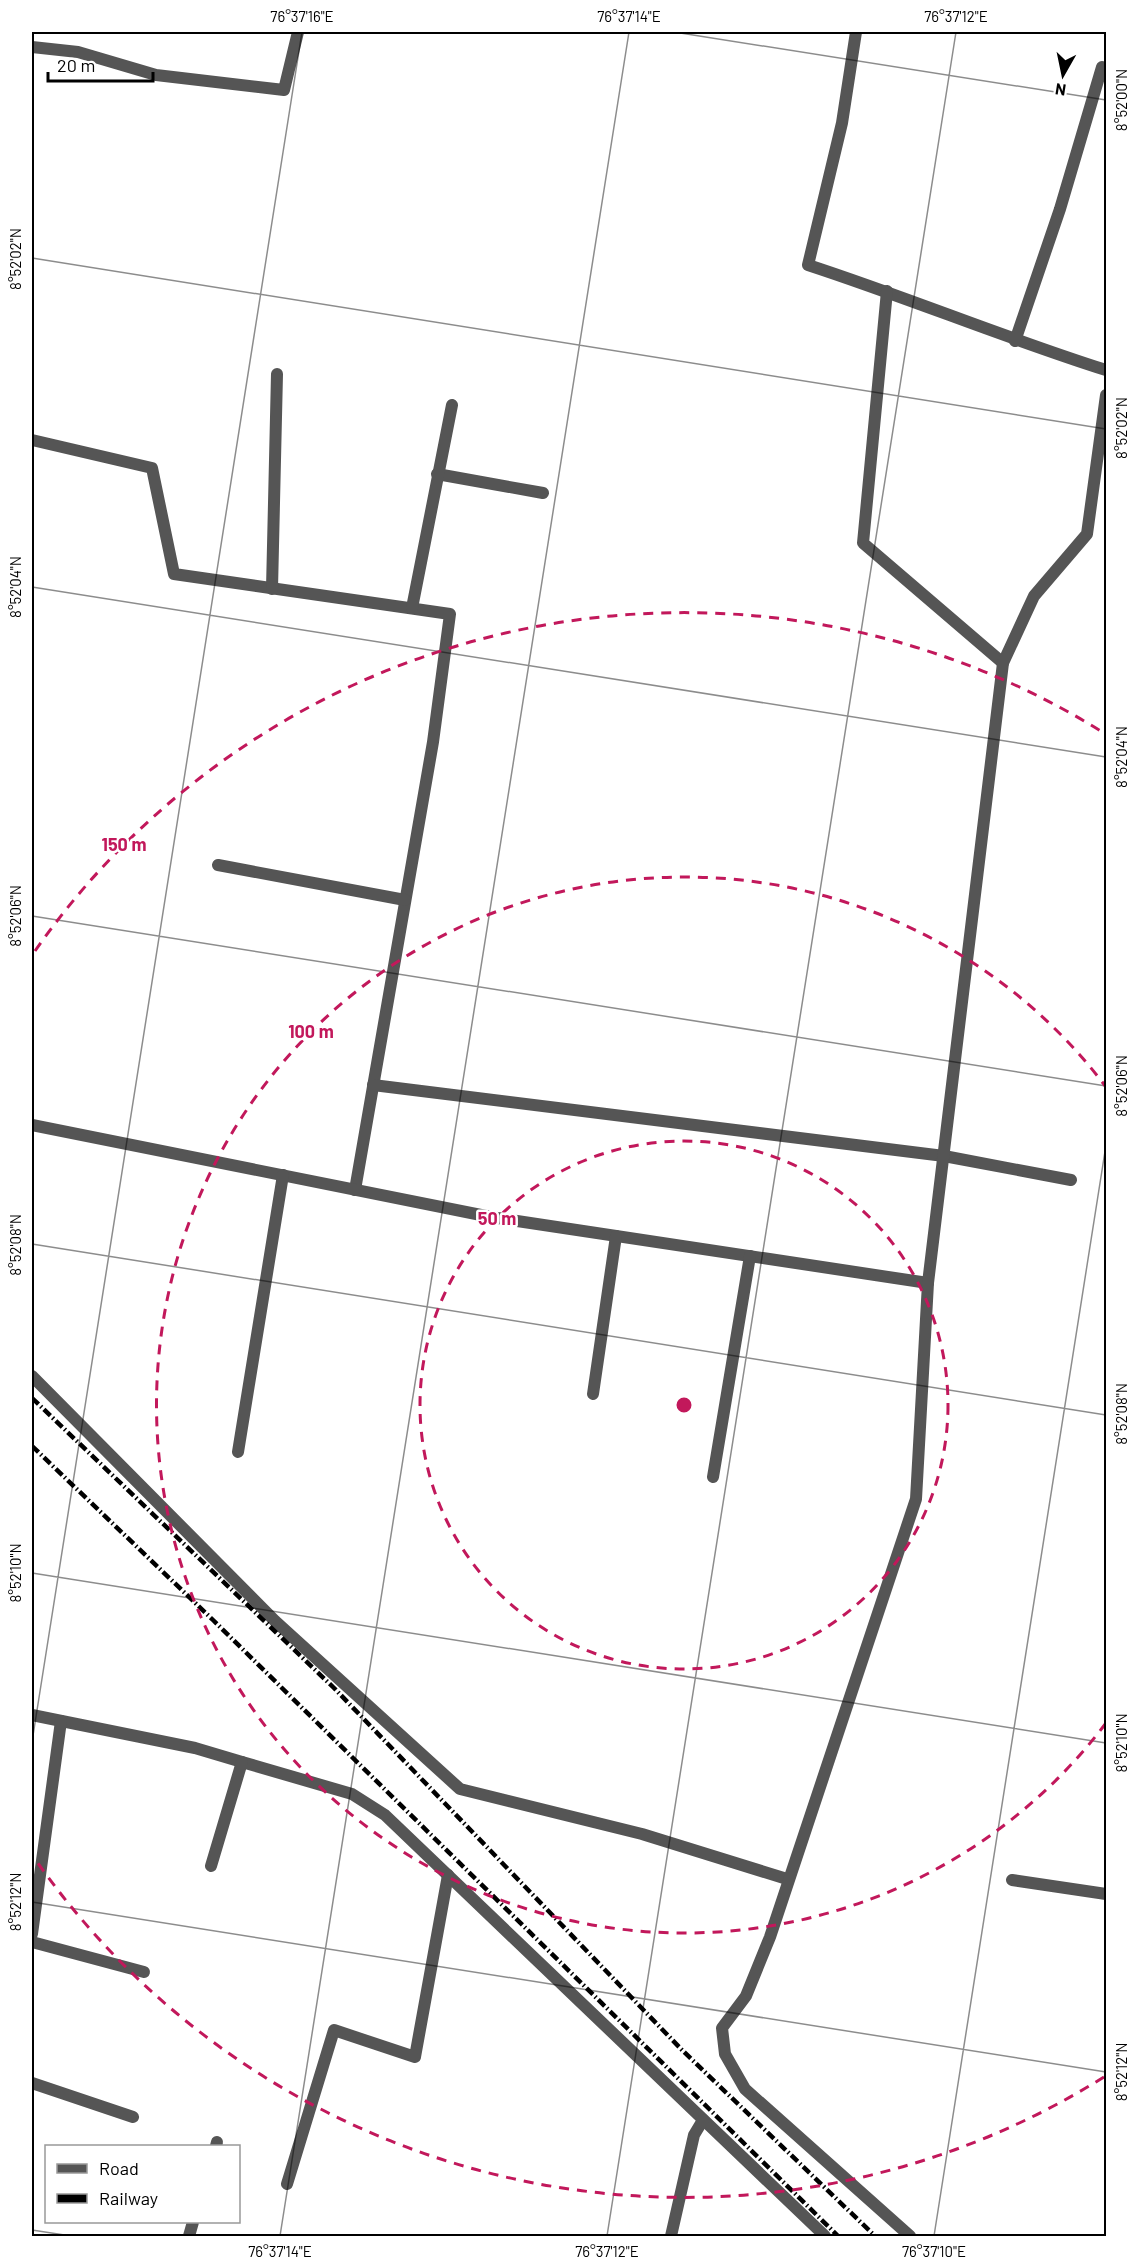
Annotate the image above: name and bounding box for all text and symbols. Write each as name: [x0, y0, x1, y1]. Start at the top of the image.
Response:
text: 76°37'16"E: [270, 7, 334, 25]
text: 76°37'14"E: [597, 7, 661, 25]
text: 76°37'12"E: [924, 7, 988, 25]
scale bar: [48, 45, 153, 83]
north arrow: [1033, 45, 1093, 105]
text: 20 m: [57, 54, 95, 76]
text: 8°52'00"N: [1112, 69, 1130, 131]
text: N: [1054, 80, 1067, 101]
text: 8°52'02"N: [6, 228, 24, 290]
text: 8°52'02"N: [1112, 397, 1130, 459]
text: 8°52'04"N: [6, 556, 24, 618]
text: 8°52'04"N: [1112, 726, 1130, 788]
text: 150 m: [102, 833, 146, 855]
text: 8°52'06"N: [6, 885, 24, 947]
text: 100 m: [288, 1020, 334, 1042]
text: 8°52'06"N: [1112, 1055, 1130, 1117]
text: 50 m: [478, 1207, 516, 1229]
text: 8°52'08"N: [6, 1214, 24, 1276]
text: 8°52'08"N: [1112, 1383, 1130, 1445]
centre of rings: [674, 1395, 694, 1415]
text: 8°52'10"N: [6, 1543, 24, 1603]
text: 8°52'10"N: [1112, 1713, 1130, 1773]
text: 8°52'12"N: [6, 1873, 24, 1931]
text: 8°52'12"N: [1112, 2043, 1130, 2101]
legend: [45, 2145, 240, 2223]
text: Road: [99, 2157, 139, 2179]
text: Railway: [99, 2187, 158, 2209]
text: 76°37'14"E: [248, 2242, 312, 2260]
text: 76°37'12"E: [575, 2242, 639, 2260]
text: 76°37'10"E: [902, 2242, 966, 2260]

